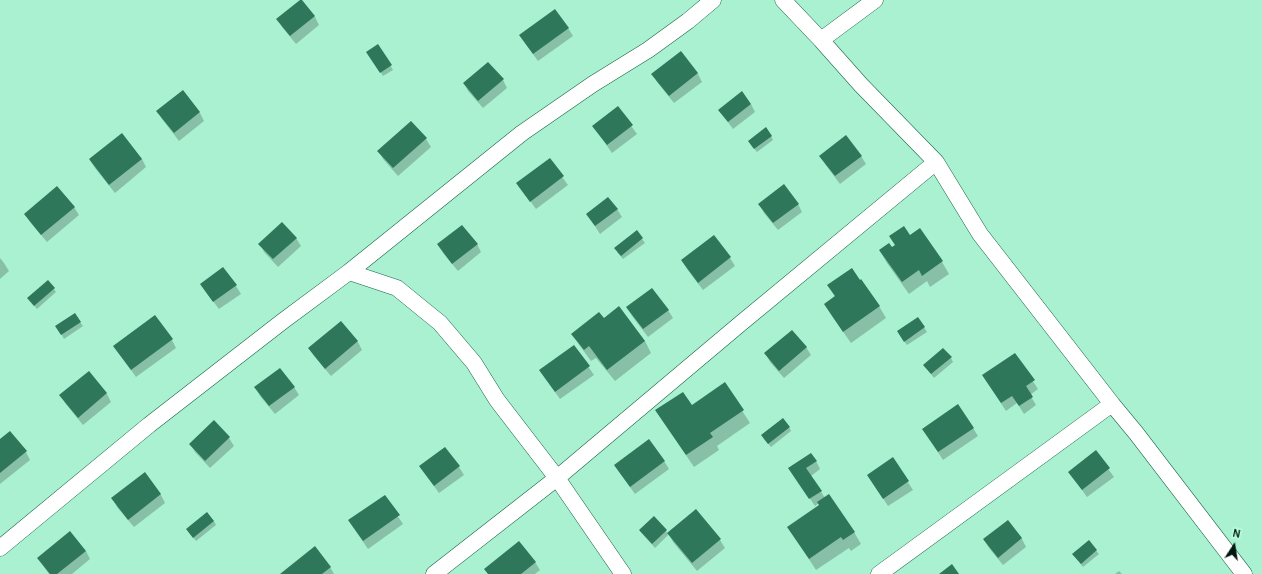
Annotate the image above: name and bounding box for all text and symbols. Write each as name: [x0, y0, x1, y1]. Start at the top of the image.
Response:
north arrow: [1214, 526, 1254, 566]
text: N: [1231, 527, 1242, 541]

